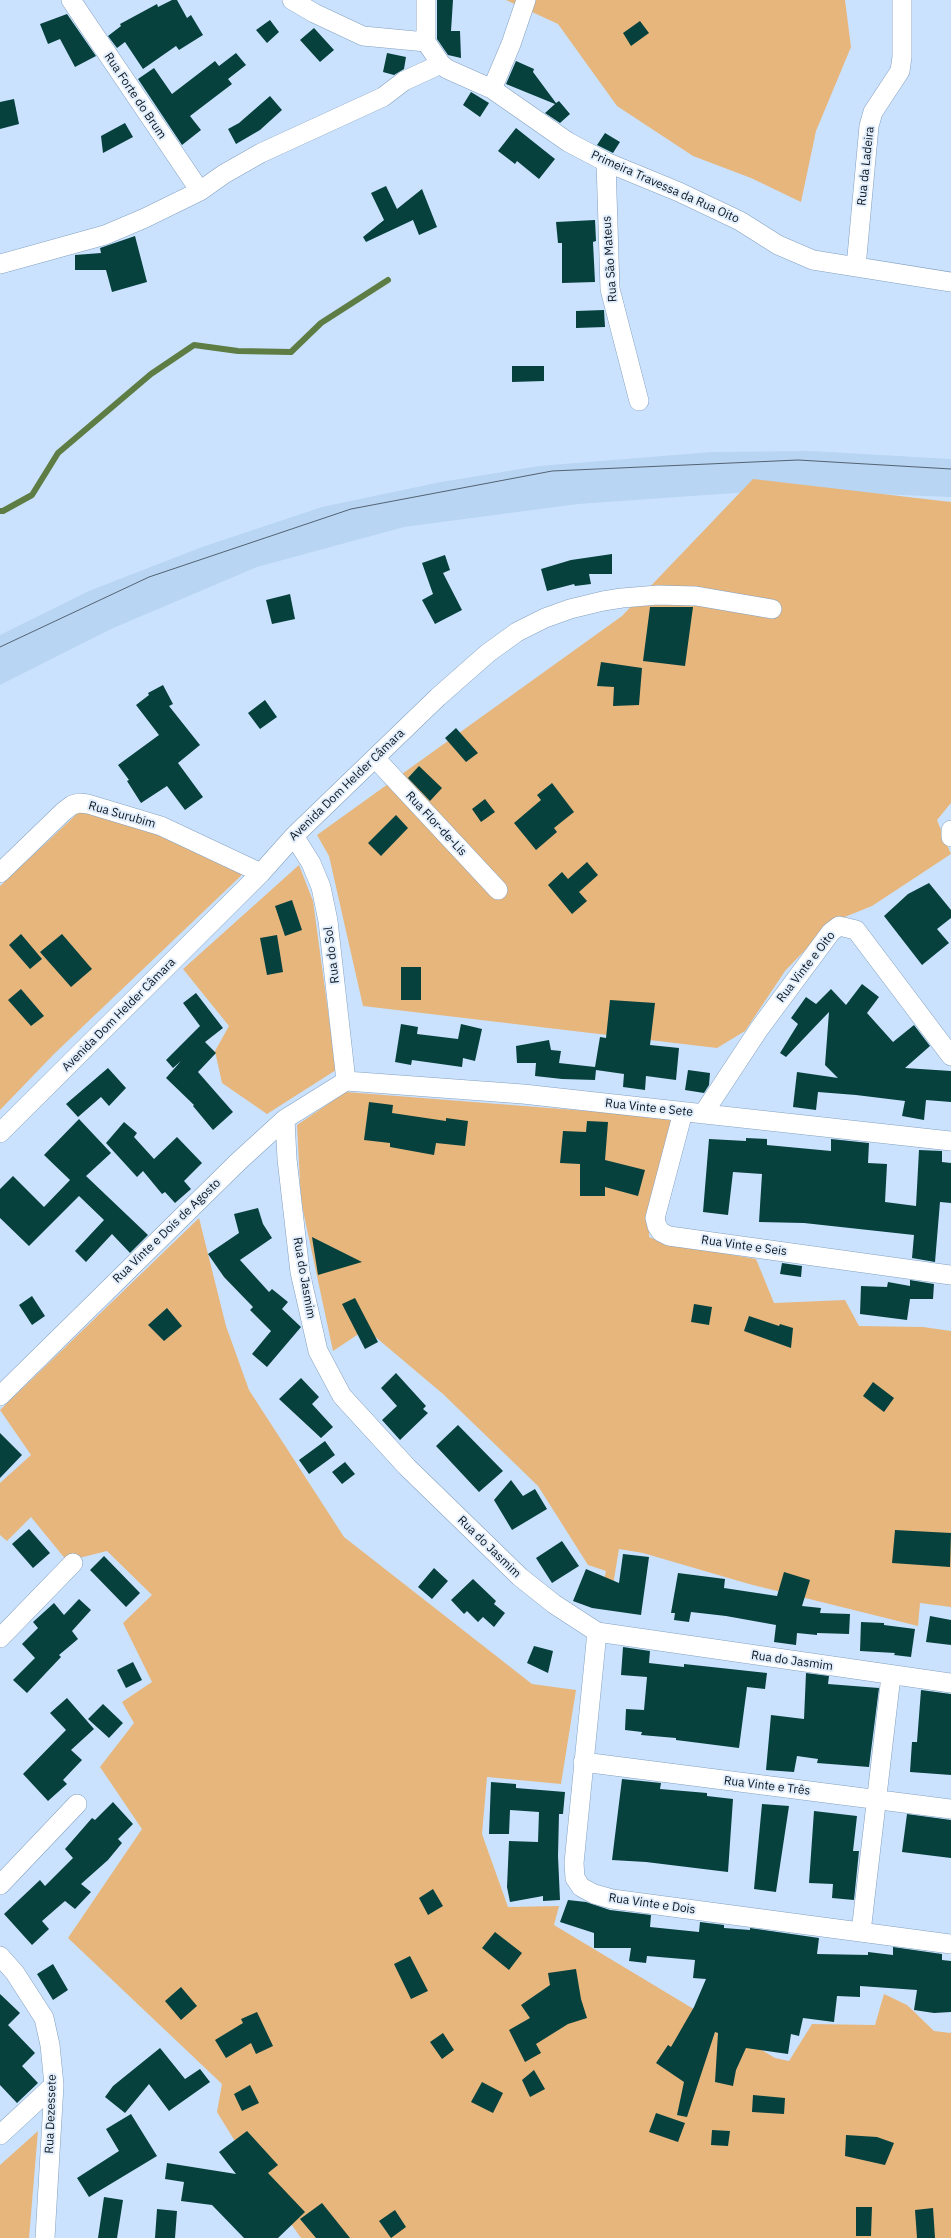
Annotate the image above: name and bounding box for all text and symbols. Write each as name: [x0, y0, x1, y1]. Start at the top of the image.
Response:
street label: Rua Forte do Brum: [101, 50, 169, 142]
street label: Rua da Ladeira: [855, 126, 877, 206]
street label: Primeira Travessa da Rua Oito: [589, 148, 741, 226]
street label: Rua São Mateus: [600, 215, 620, 303]
street label: Avenida Dom Helder Câmara: [286, 726, 408, 844]
street label: Rua Flor-de-Lis: [402, 789, 470, 859]
street label: Rua Surubim: [87, 799, 157, 831]
street label: Rua do Sol: [321, 926, 343, 984]
street label: Rua Vinte e Oito: [774, 929, 838, 1005]
street label: Avenida Dom Helder Câmara: [59, 955, 179, 1075]
street label: Rua Vinte e Sete: [604, 1096, 694, 1120]
street label: Rua Vinte e Dois de Agosto: [110, 1176, 224, 1286]
street label: Rua Vinte e Seis: [700, 1233, 788, 1259]
street label: Rua do Jasmim: [290, 1236, 318, 1320]
street label: Rua do Jasmim: [454, 1513, 524, 1581]
street label: Rua do Jasmim: [750, 1648, 834, 1674]
street label: Rua Vinte e Três: [723, 1774, 811, 1798]
street label: Rua Vinte e Dois: [608, 1891, 696, 1917]
street label: Rua Dezessete: [42, 2074, 60, 2154]

